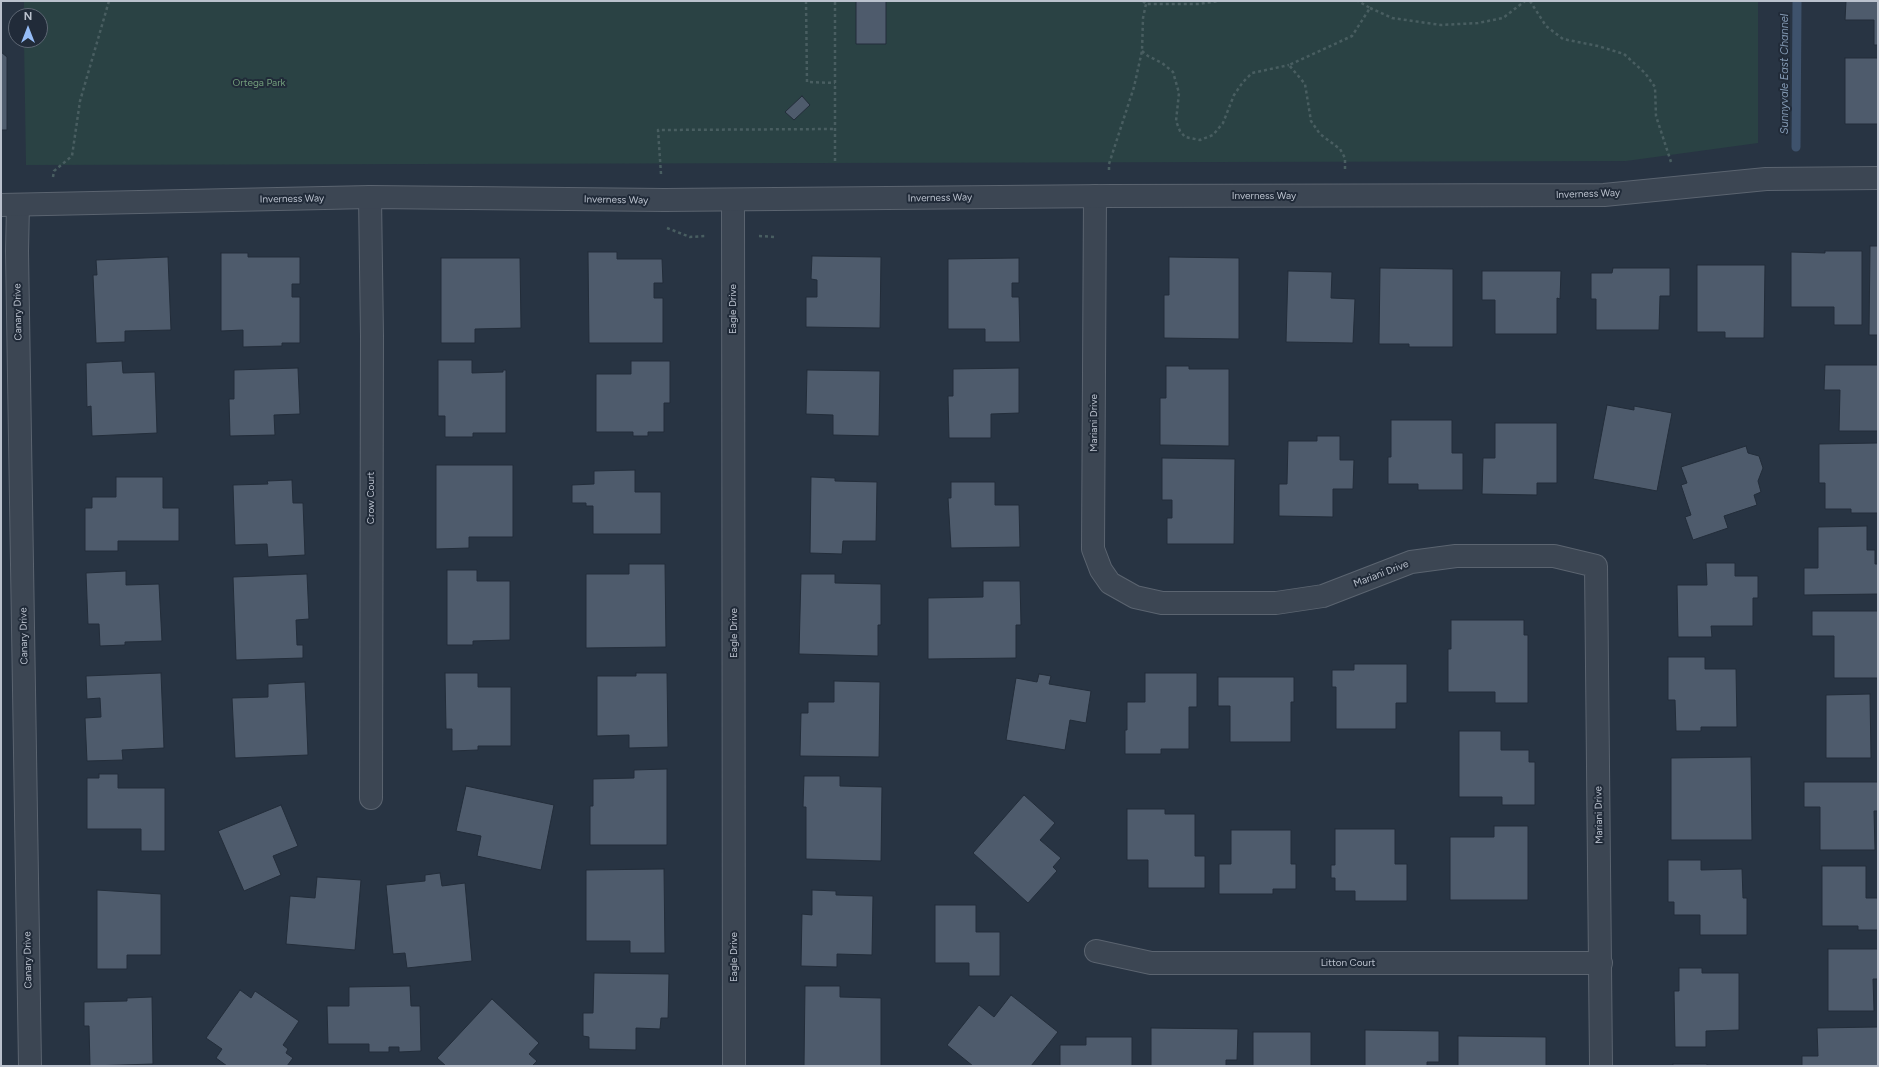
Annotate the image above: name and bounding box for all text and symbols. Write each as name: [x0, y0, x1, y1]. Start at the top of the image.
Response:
north arrow: [8, 8, 48, 48]
text: N: [24, 10, 32, 23]
water label: Sunnyvale East Channel: [1778, 14, 1792, 134]
park label: Ortega Park: [233, 77, 285, 89]
street label: Inverness Way: [1556, 187, 1620, 201]
street label: Inverness Way: [1232, 190, 1296, 202]
street label: Inverness Way: [908, 191, 972, 205]
street label: Inverness Way: [260, 192, 324, 206]
street label: Inverness Way: [584, 193, 648, 207]
street label: Canary Drive: [12, 283, 24, 341]
street label: Eagle Drive: [727, 284, 739, 334]
street label: Mariani Drive: [1088, 394, 1100, 452]
street label: Crow Court: [365, 472, 377, 524]
street label: Mariani Drive: [1352, 558, 1410, 590]
street label: Canary Drive: [18, 607, 30, 665]
street label: Eagle Drive: [728, 608, 740, 658]
street label: Mariani Drive: [1592, 786, 1606, 844]
street label: Canary Drive: [22, 931, 34, 989]
street label: Eagle Drive: [728, 932, 740, 982]
street label: Litton Court: [1321, 957, 1375, 969]

